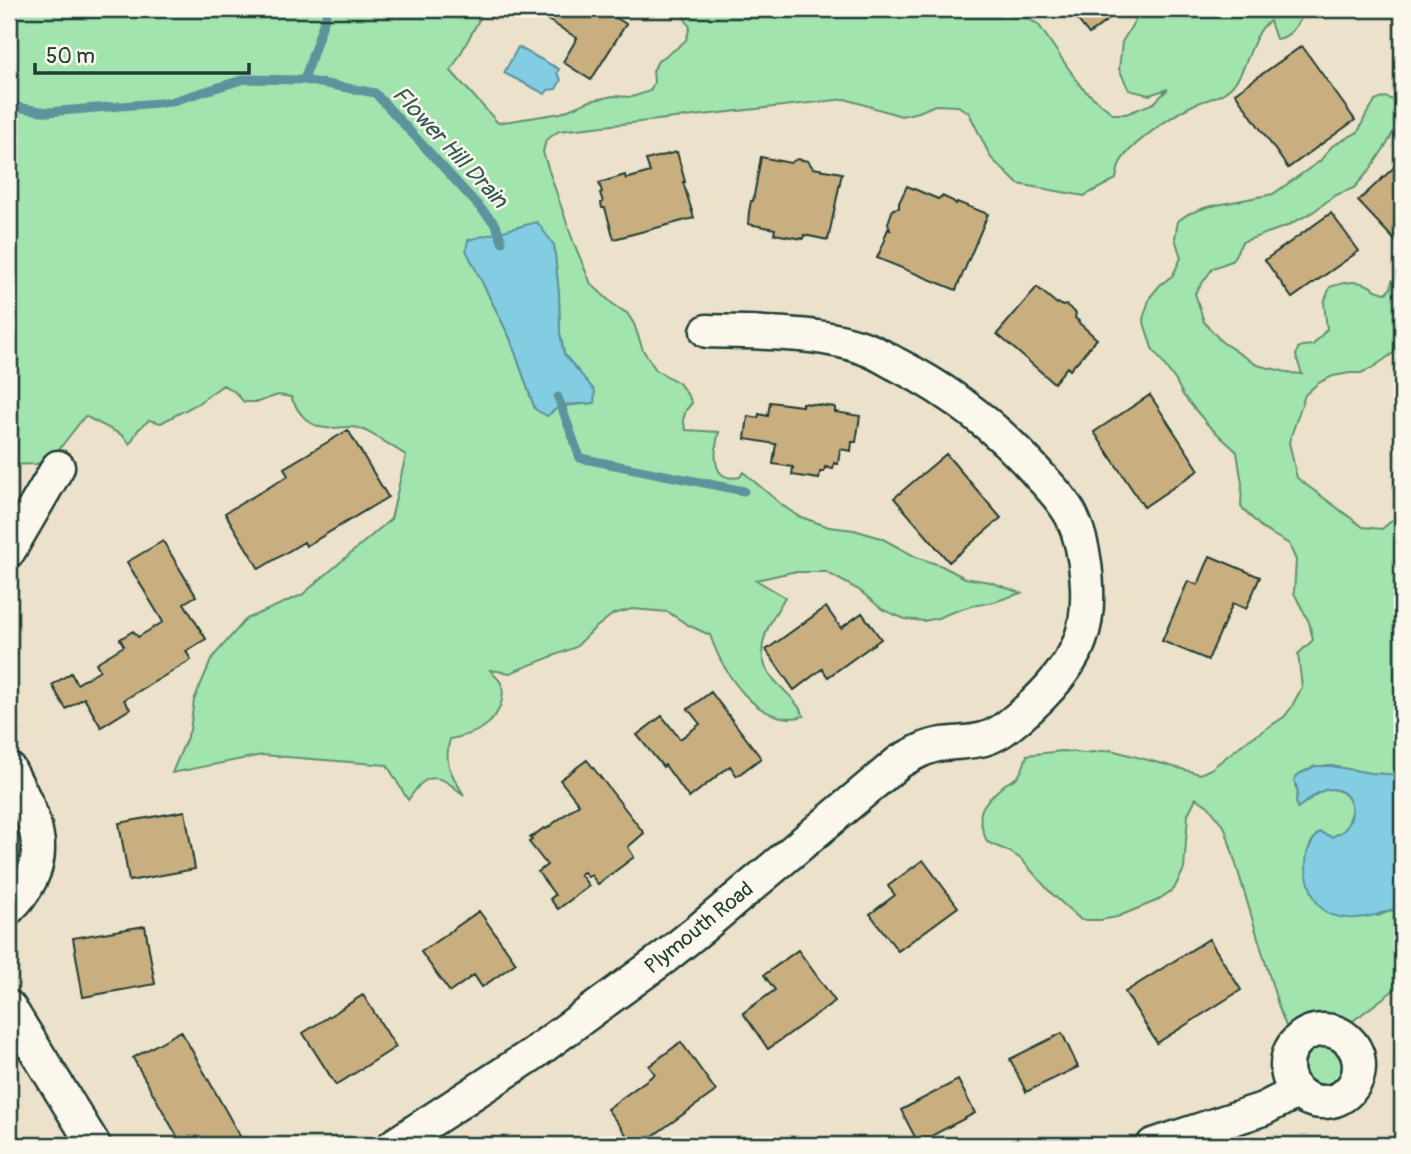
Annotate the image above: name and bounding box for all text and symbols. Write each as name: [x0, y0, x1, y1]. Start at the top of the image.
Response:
scale bar: [35, 32, 248, 76]
text: 50 m: [46, 43, 95, 70]
water label: Flower Hill Drain: [386, 80, 515, 215]
street label: Plymouth Road: [639, 876, 759, 980]

